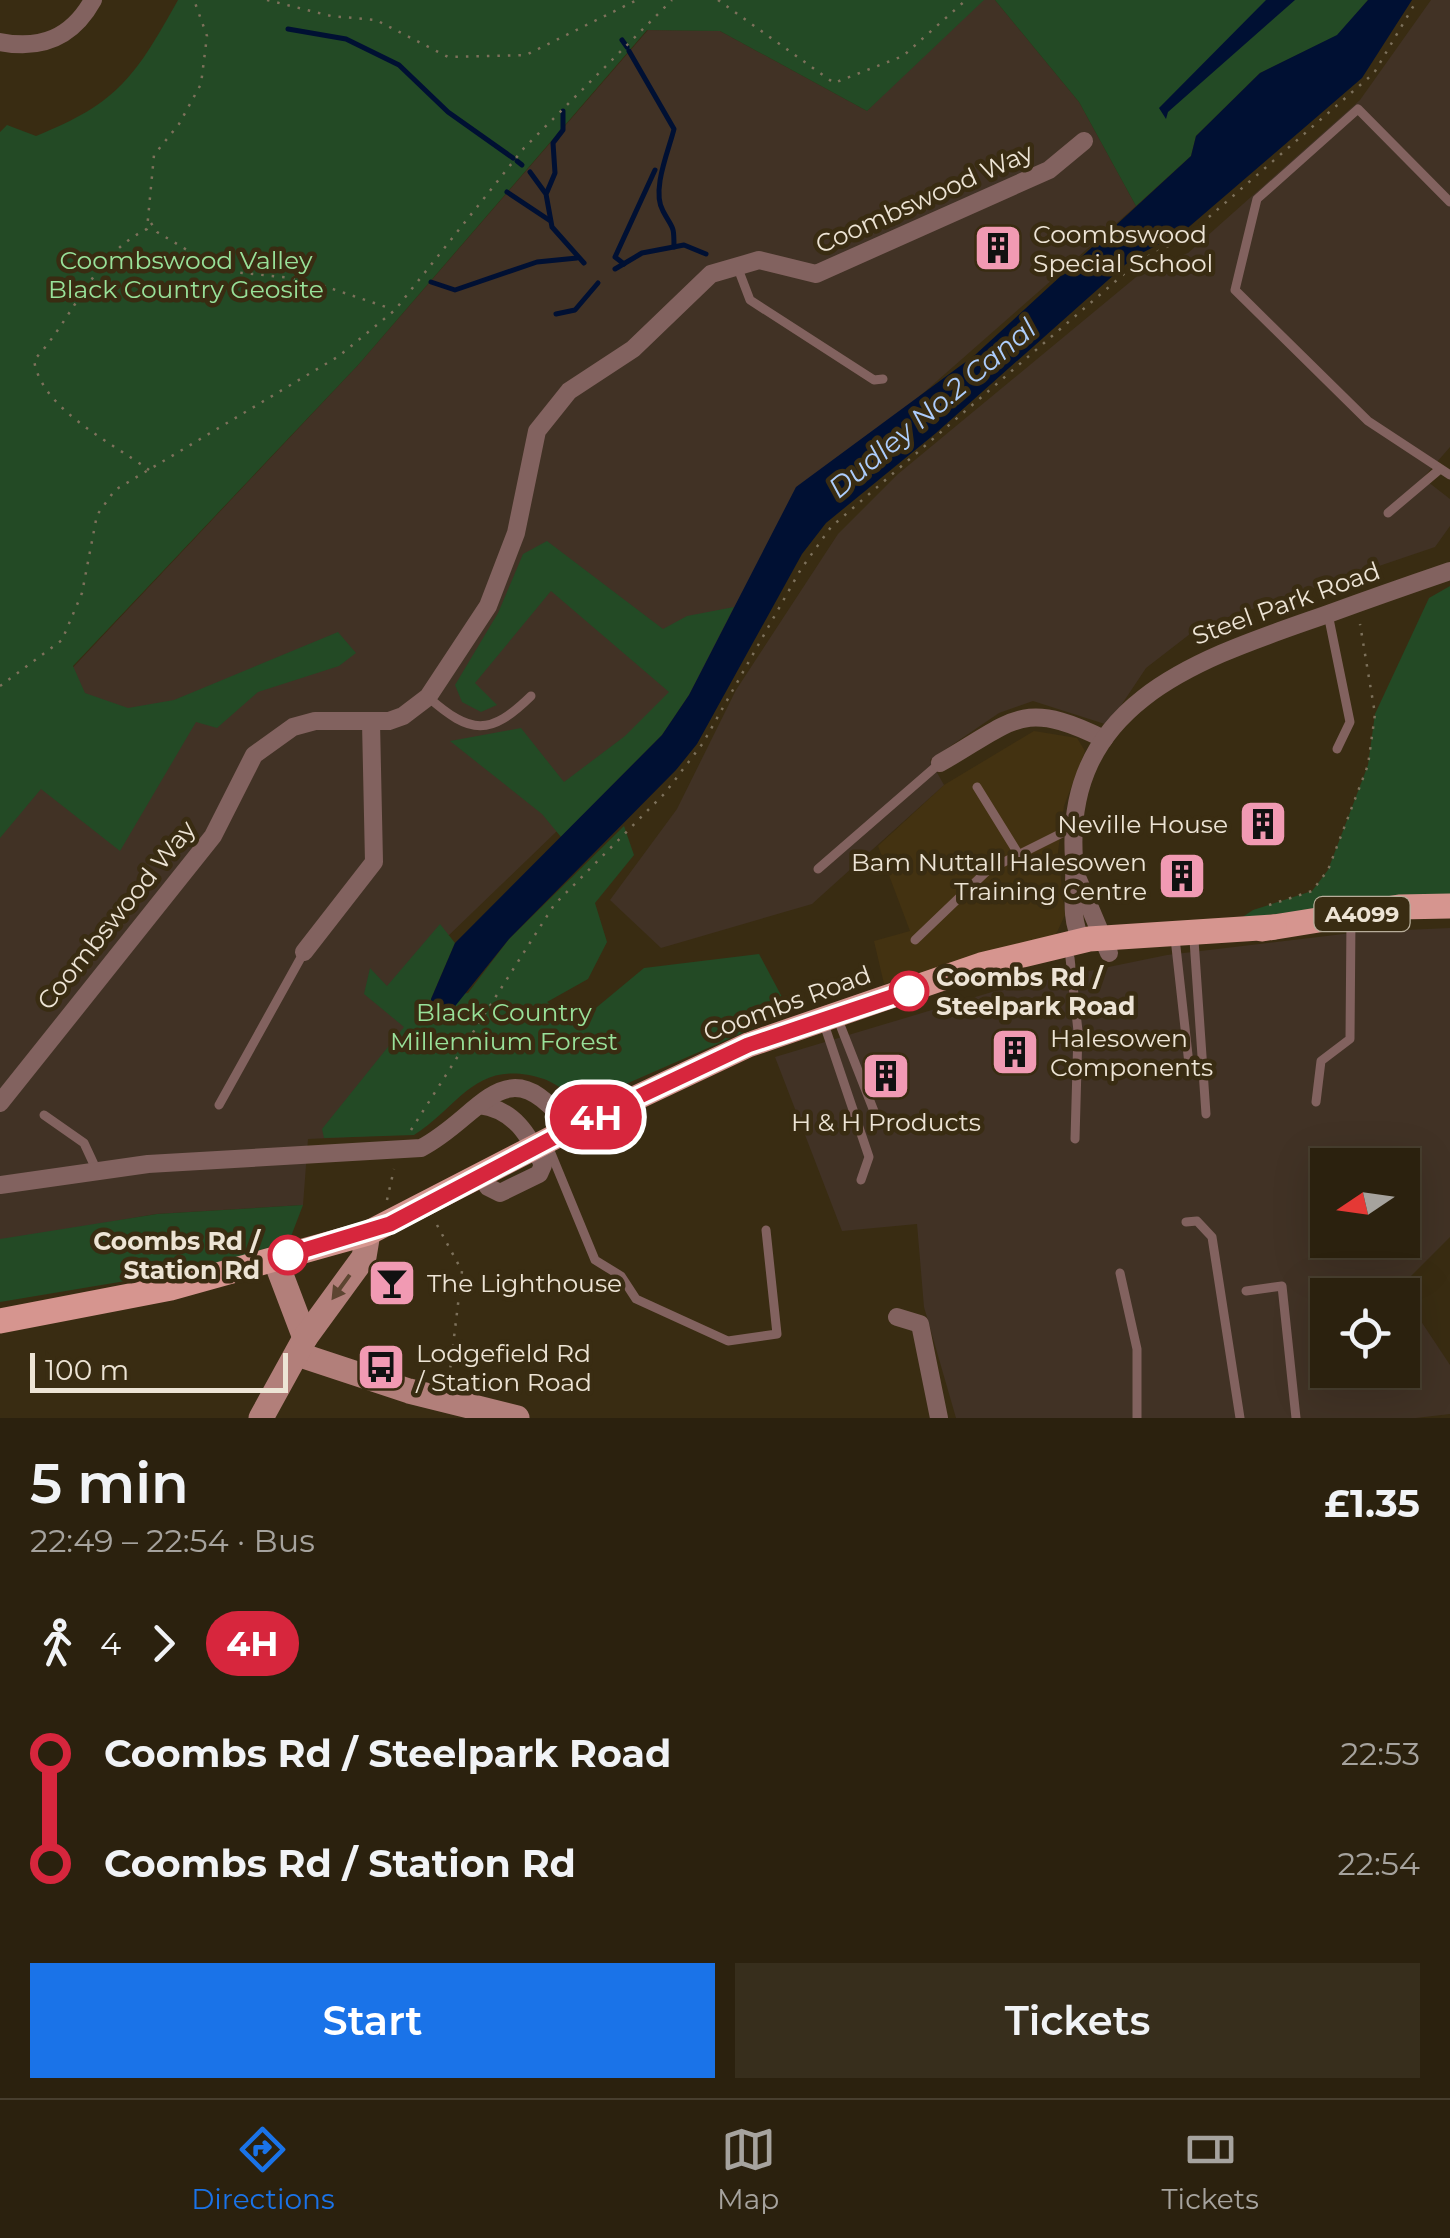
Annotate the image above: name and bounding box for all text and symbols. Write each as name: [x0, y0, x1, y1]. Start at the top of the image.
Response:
street label: Coombswood Way: [811, 136, 1038, 259]
place label: Coombswood Special School: [1033, 219, 1213, 278]
building icon: Coombswood Special School: [972, 222, 1024, 274]
park label: Coombswood Valley Black Country Geosite: [48, 245, 324, 304]
water label: Dudley No.2 Canal: [821, 311, 1043, 505]
street label: Steel Park Road: [1188, 555, 1384, 651]
building icon: Neville House: [1237, 798, 1289, 850]
place label: Neville House: [1057, 809, 1228, 839]
street label: Coombswood Way: [31, 814, 202, 1016]
place label: Bam Nuttall Halesowen Training Centre: [851, 847, 1147, 906]
building icon: Bam Nuttall Halesowen Training Centre: [1156, 850, 1208, 902]
road number: A4099: [1314, 897, 1410, 931]
street label: Coombs Road: [699, 959, 875, 1047]
place label: Coombs Rd / Steelpark Road: [936, 962, 1135, 1021]
marker: Coombs Rd / Steelpark Road: [890, 972, 928, 1010]
park label: Black Country Millennium Forest: [390, 997, 618, 1056]
place label: Halesowen Components: [1050, 1023, 1213, 1082]
building icon: Halesowen Components: [989, 1026, 1041, 1078]
building icon: H & H Products: [860, 1050, 912, 1102]
line badge: 4H: [551, 1084, 641, 1150]
text: 4H: [570, 1096, 622, 1139]
place label: H & H Products: [791, 1107, 981, 1137]
north arrow: [1310, 1148, 1420, 1258]
map controls: [1310, 1148, 1420, 1388]
place label: Coombs Rd / Station Rd: [93, 1226, 261, 1285]
marker: Coombs Rd / Station Rd: [269, 1236, 307, 1274]
bar icon: The Lighthouse: [366, 1257, 418, 1309]
place label: The Lighthouse: [427, 1268, 622, 1298]
one-way arrow: [332, 1274, 352, 1301]
button: locate: [1310, 1278, 1420, 1388]
place label: Lodgefield Rd / Station Road: [415, 1338, 592, 1397]
bus stop icon: Lodgefield Rd / Station Road: [355, 1341, 407, 1393]
scale bar: [30, 1348, 288, 1392]
text: 100 m: [45, 1353, 129, 1387]
text: 5 min: [30, 1450, 189, 1517]
text: £1.35: [1324, 1480, 1420, 1527]
text: 22:49 – 22:54 · Bus: [30, 1521, 315, 1560]
icon: walk: [30, 1616, 85, 1671]
icon: forward: [136, 1616, 191, 1671]
text: 4H: [226, 1622, 279, 1665]
text: 4: [100, 1624, 121, 1663]
text: Coombs Rd / Steelpark Road: [104, 1730, 671, 1777]
text: 22:53: [1341, 1734, 1420, 1773]
text: Coombs Rd / Station Rd: [104, 1840, 576, 1887]
text: 22:54: [1338, 1844, 1420, 1883]
button: Start: [30, 1963, 715, 2078]
button: Tickets: [735, 1963, 1420, 2078]
tab: Directions: [191, 2122, 335, 2216]
tab: Map: [717, 2122, 779, 2216]
tab: Tickets: [1162, 2122, 1259, 2216]

